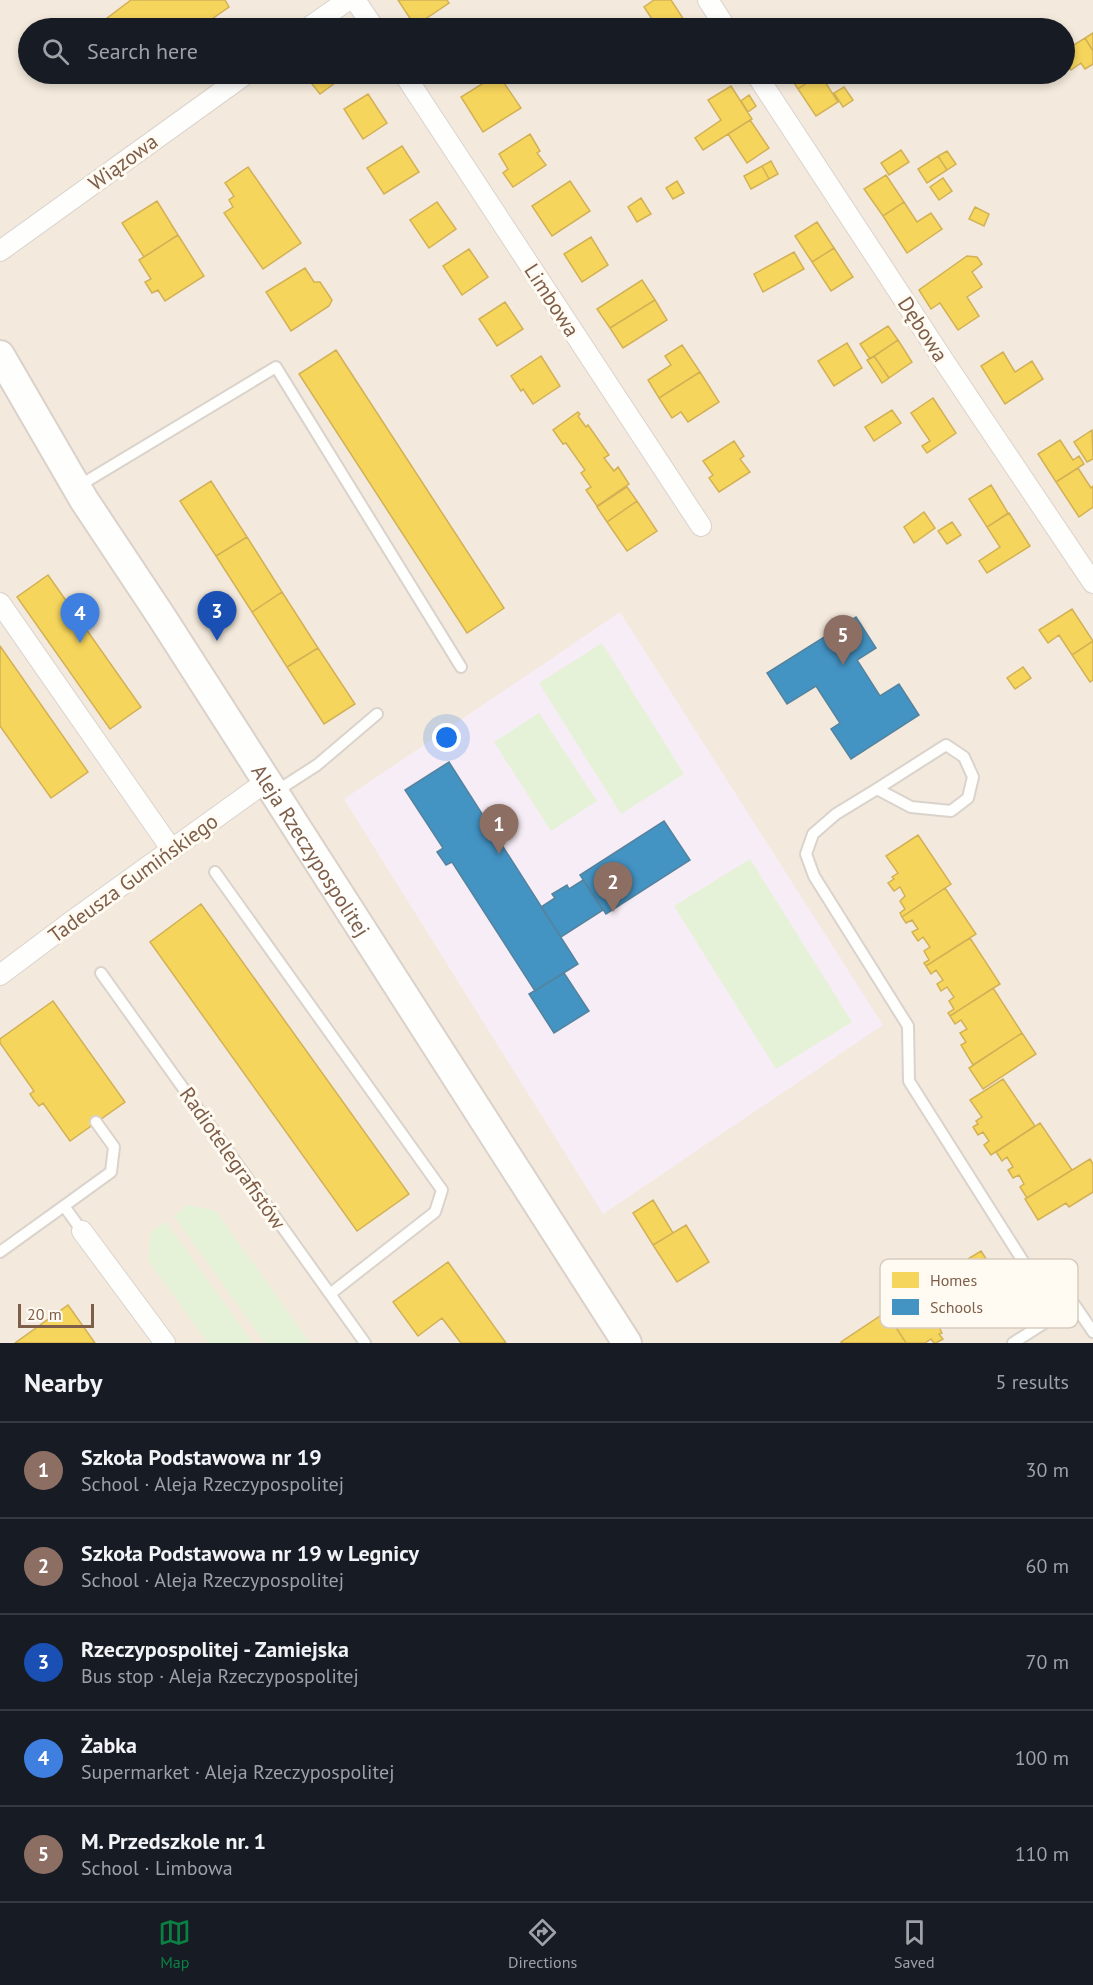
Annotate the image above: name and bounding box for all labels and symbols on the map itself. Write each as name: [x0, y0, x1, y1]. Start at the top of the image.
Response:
street label: Wiązowa: [83, 128, 163, 196]
street label: Limbowa: [518, 258, 586, 342]
street label: Dębowa: [892, 291, 954, 367]
pin: 3: [198, 592, 236, 641]
pin: 4: [60, 594, 100, 643]
pin: 5: [824, 616, 862, 665]
your location: [432, 723, 461, 752]
street label: Aleja Rzeczypospolitej: [246, 759, 376, 941]
pin: 1: [480, 804, 518, 854]
street label: Tadeusza Gumińskiego: [43, 807, 223, 949]
pin: 2: [594, 862, 632, 912]
street label: Radiotelegrafistów: [174, 1082, 292, 1235]
legend: [880, 1259, 1078, 1328]
text: Homes: [930, 1270, 977, 1290]
text: Schools: [930, 1297, 983, 1317]
scale bar: [18, 1301, 94, 1328]

